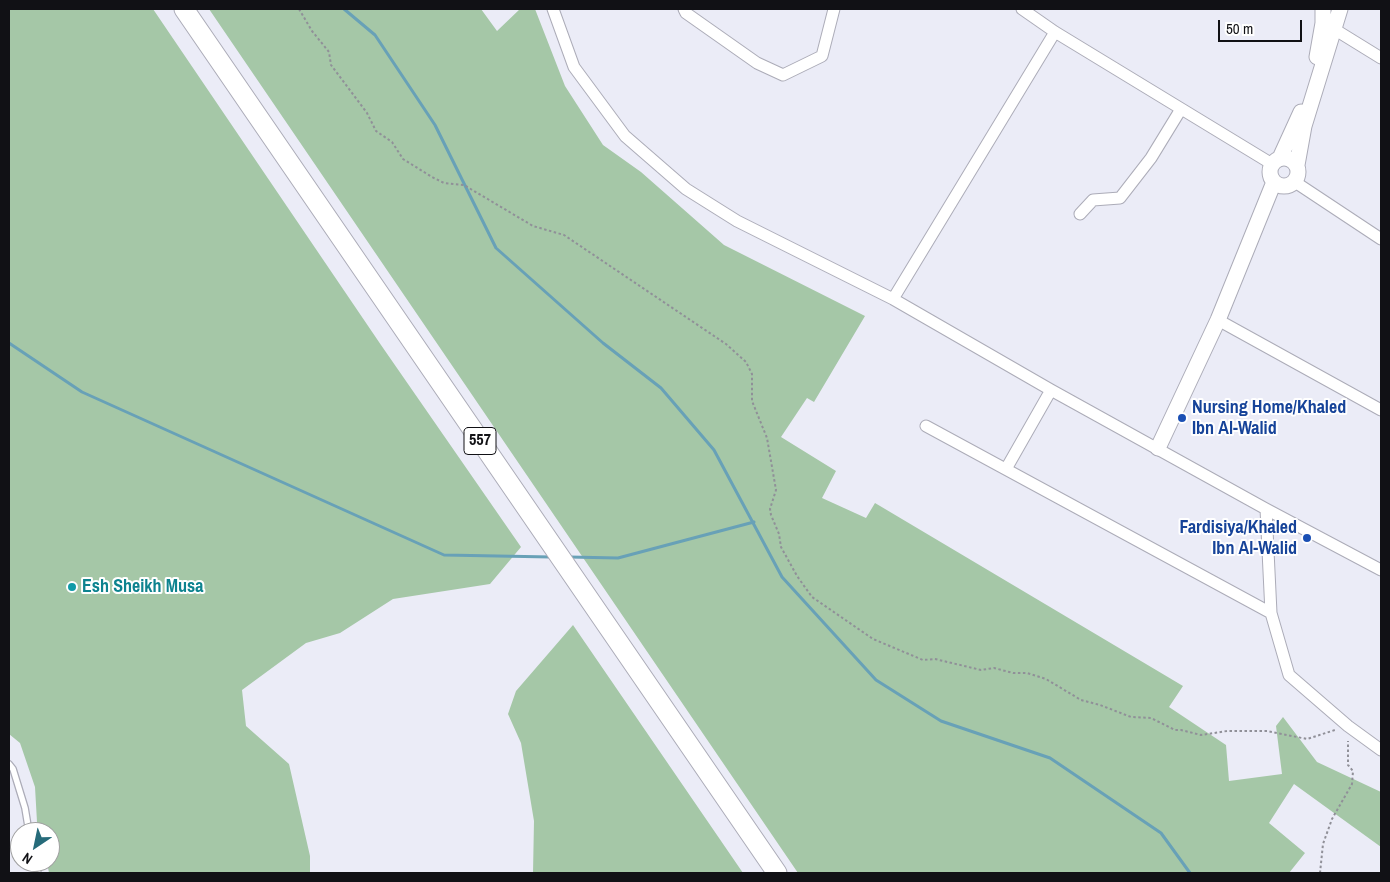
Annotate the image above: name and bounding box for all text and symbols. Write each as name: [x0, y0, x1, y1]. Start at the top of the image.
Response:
scale bar: [1220, 10, 1304, 42]
text: 50 m: [1226, 18, 1253, 39]
place label: Nursing Home/Khaled Ibn Al-Walid: [1192, 397, 1346, 439]
marker: Nursing Home/Khaled Ibn Al-Walid: [1176, 412, 1188, 424]
road number: 557: [464, 428, 496, 454]
place label: Fardisiya/Khaled Ibn Al-Walid: [1180, 517, 1297, 560]
marker: Fardisiya/Khaled Ibn Al-Walid: [1301, 532, 1313, 544]
place label: Esh Sheikh Musa: [82, 576, 203, 598]
marker: Esh Sheikh Musa: [66, 581, 78, 593]
north arrow: [10, 822, 60, 872]
text: N: [19, 849, 36, 868]

